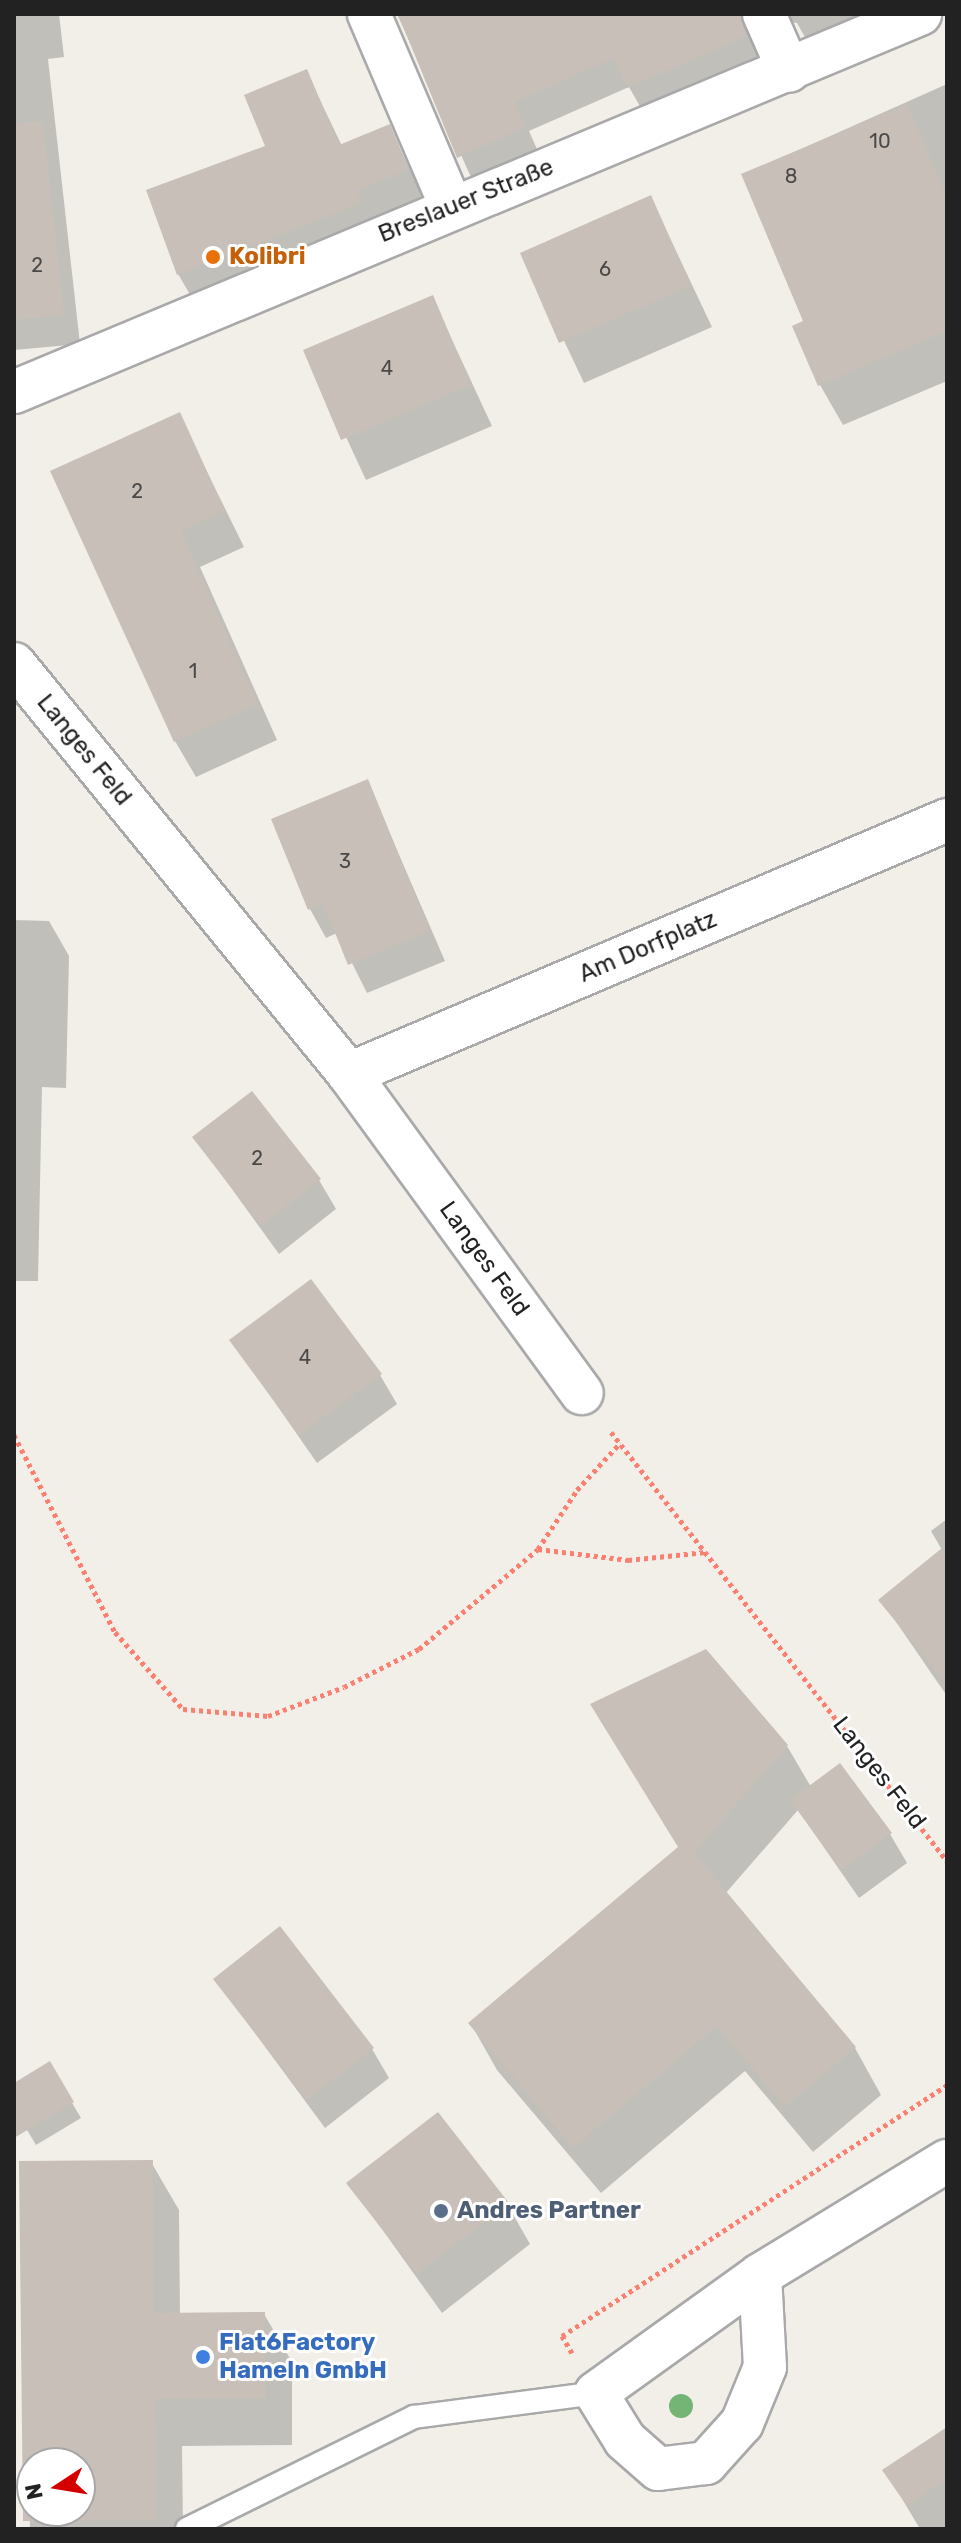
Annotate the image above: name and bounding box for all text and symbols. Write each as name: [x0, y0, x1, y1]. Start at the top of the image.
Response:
house number: 10: [869, 129, 891, 153]
street label: Breslauer Straße: [374, 153, 558, 249]
house number: 8: [785, 164, 797, 188]
place label: Kolibri: [229, 243, 306, 271]
marker: Kolibri: [204, 248, 222, 266]
house number: 2: [31, 253, 43, 277]
house number: 6: [599, 257, 611, 281]
house number: 4: [381, 356, 393, 380]
house number: 2: [131, 479, 143, 503]
house number: 1: [189, 659, 197, 683]
street label: Langes Feld: [30, 689, 138, 811]
house number: 3: [339, 849, 351, 873]
street label: Am Dorfplatz: [575, 905, 721, 989]
house number: 2: [251, 1146, 263, 1170]
street label: Langes Feld: [433, 1196, 535, 1322]
house number: 4: [299, 1345, 311, 1369]
street label: Langes Feld: [826, 1711, 932, 1835]
place label: Andres Partner: [457, 2197, 641, 2225]
marker: Andres Partner: [432, 2202, 450, 2220]
place label: Flat6Factory Hameln GmbH: [219, 2329, 387, 2385]
marker: Flat6Factory Hameln GmbH: [194, 2348, 212, 2366]
north arrow: [16, 2447, 96, 2527]
text: N: [19, 2481, 49, 2502]

